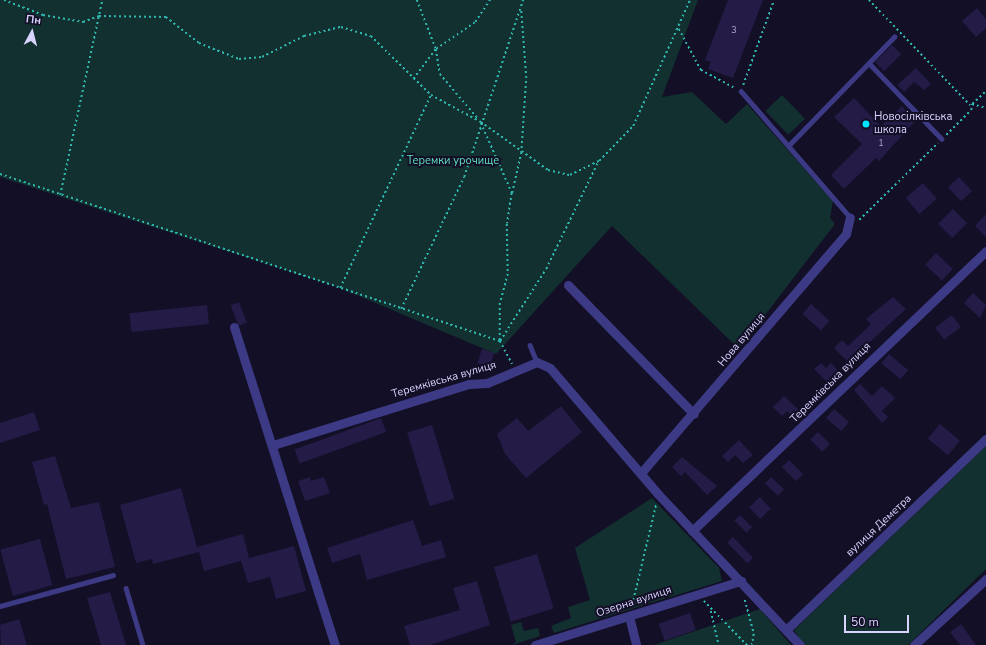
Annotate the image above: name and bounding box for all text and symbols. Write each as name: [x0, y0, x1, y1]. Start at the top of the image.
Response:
text: Пн: [25, 11, 42, 28]
north arrow: [12, 12, 52, 52]
house number: 3: [731, 25, 737, 35]
place label: Новосілківська школа: [874, 111, 952, 137]
marker: Новосілківська школа: [861, 119, 871, 129]
house number: 1: [878, 138, 884, 148]
park label: Теремки урочище: [407, 154, 499, 168]
street label: Нова вулиця: [716, 310, 768, 370]
street label: Теремківська вулиця: [788, 340, 874, 426]
street label: Теремківська вулиця: [390, 359, 498, 401]
street label: вулиця Деметра: [844, 492, 914, 560]
street label: Озерна вулиця: [595, 584, 673, 620]
scale bar: [846, 607, 911, 633]
text: 50 m: [851, 614, 879, 630]

